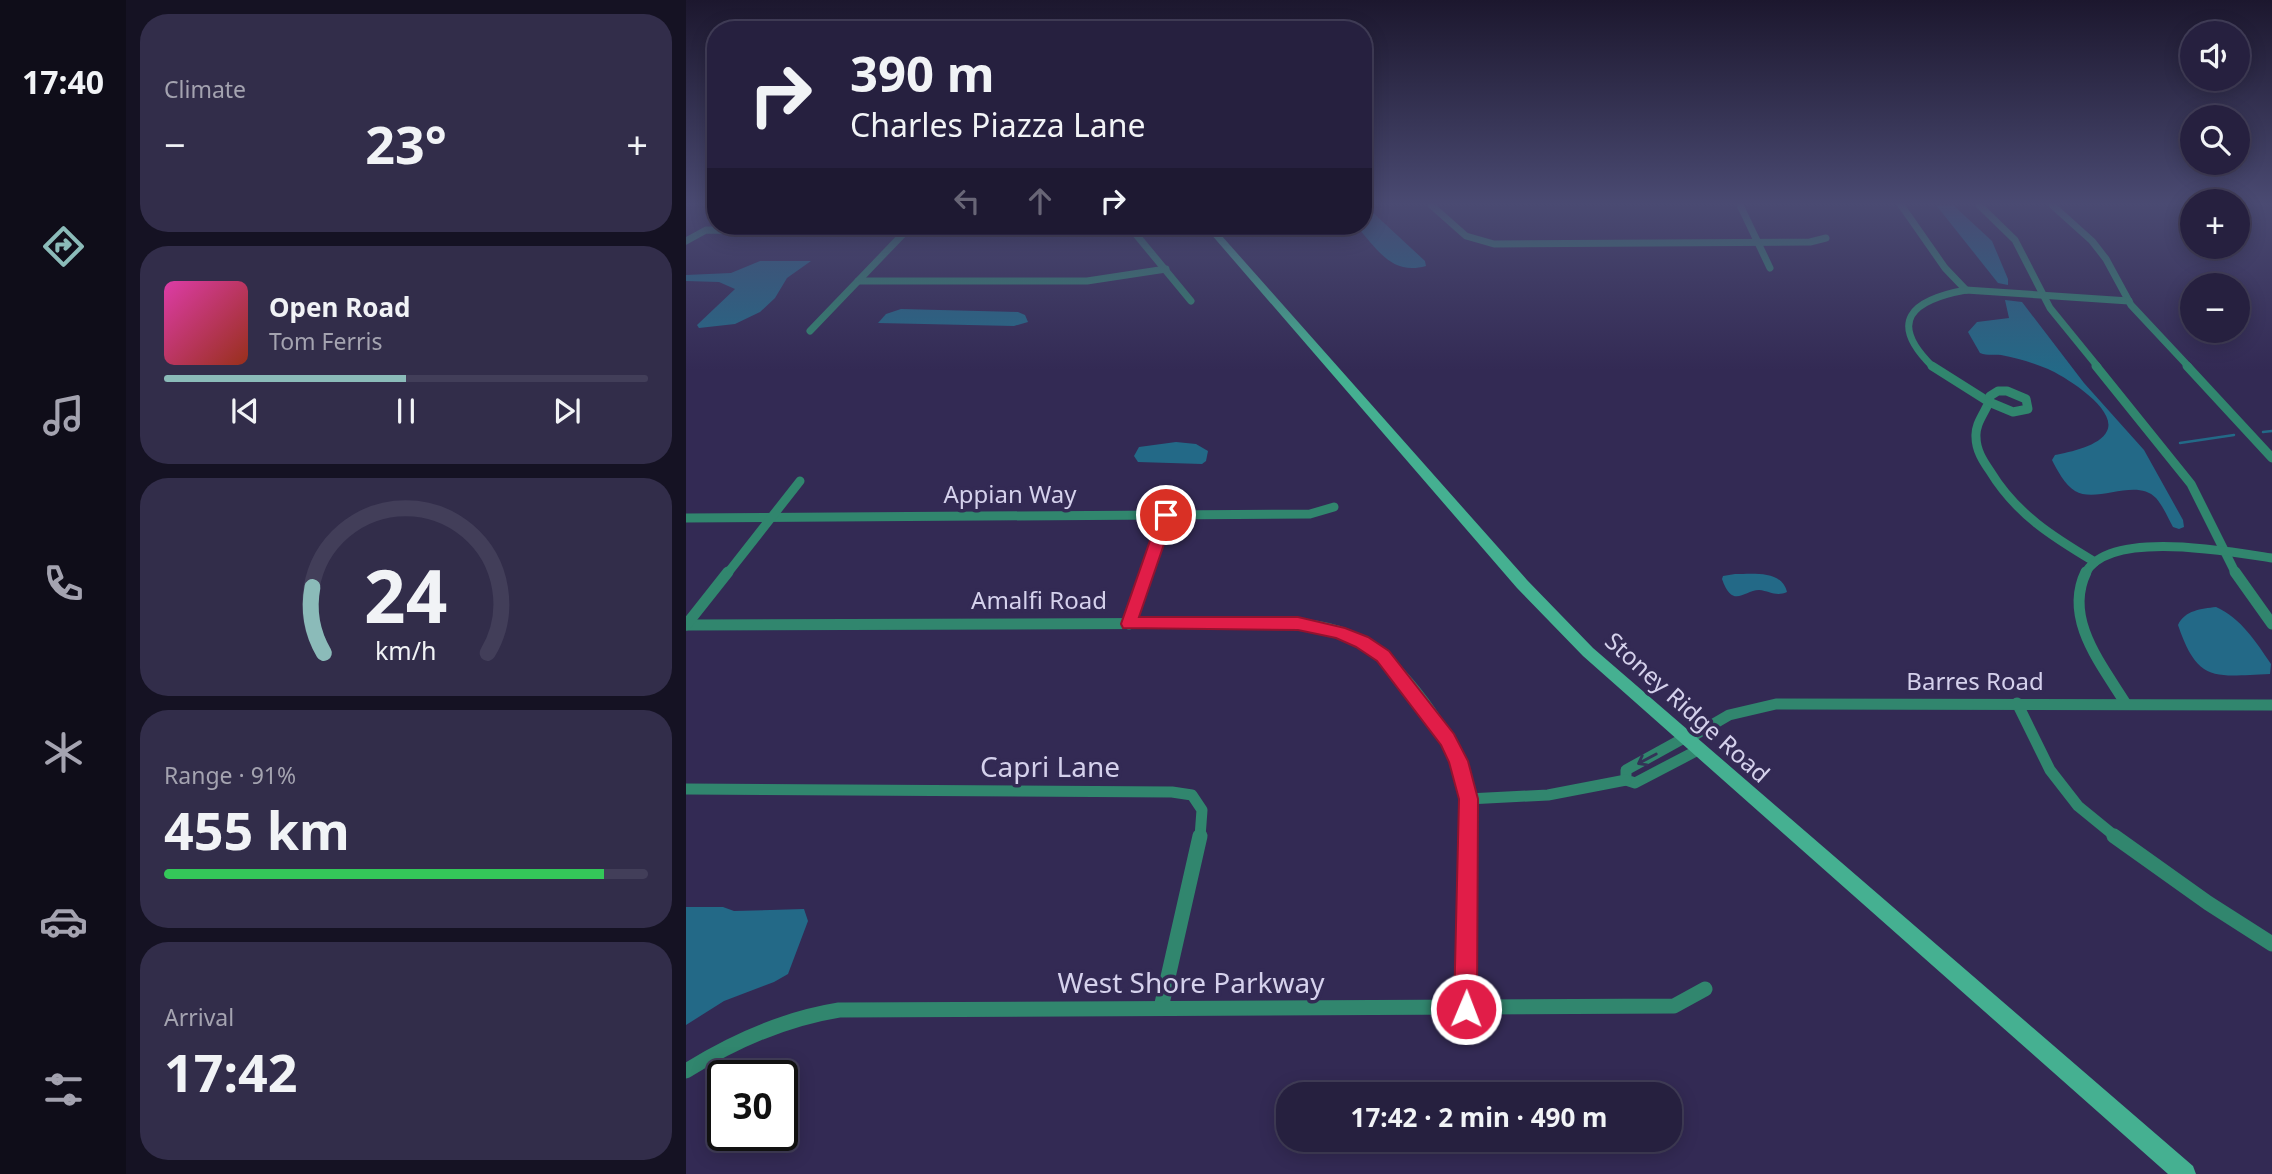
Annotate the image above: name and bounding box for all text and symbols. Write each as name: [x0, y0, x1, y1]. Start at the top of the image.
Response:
map controls: [2180, 21, 2250, 343]
button: sound: [2180, 21, 2250, 91]
text: 390 m: [850, 40, 995, 106]
icon: right: [735, 49, 826, 140]
text: 17:40: [22, 60, 104, 103]
text: Climate: [164, 73, 246, 105]
text: Charles Piazza Lane: [850, 103, 1146, 146]
button: search: [2180, 105, 2250, 175]
text: 23°: [365, 108, 447, 179]
text: −: [164, 118, 186, 170]
text: +: [626, 118, 648, 170]
icon: left: [948, 182, 986, 220]
icon: ahead: [1021, 182, 1059, 220]
icon: right: [1094, 182, 1132, 220]
button: +: [2180, 189, 2250, 259]
icon: directions: [39, 222, 88, 271]
button: −: [2180, 273, 2250, 343]
text: Open Road: [269, 289, 411, 325]
text: Tom Ferris: [269, 325, 382, 357]
icon: music: [39, 391, 88, 440]
icon: previous: [226, 392, 264, 430]
icon: pause: [387, 392, 425, 430]
icon: next: [548, 392, 586, 430]
street label: Appian Way: [943, 477, 1077, 510]
pin: [1136, 485, 1196, 545]
icon: arrive: [1147, 496, 1185, 534]
text: 24: [364, 545, 448, 644]
icon: phone: [39, 559, 88, 608]
street label: Amalfi Road: [971, 583, 1107, 616]
street label: Stoney Ridge Road: [1599, 624, 1777, 790]
text: km/h: [375, 633, 437, 667]
street label: Barres Road: [1906, 664, 2044, 697]
icon: climate: [39, 728, 88, 777]
street label: Capri Lane: [980, 747, 1120, 785]
one-way arrow: [1637, 752, 1657, 766]
text: Range · 91%: [164, 759, 296, 791]
text: 455 km: [164, 794, 350, 865]
icon: car: [39, 897, 88, 946]
street label: West Shore Parkway: [1058, 963, 1325, 1001]
position arrow: [1429, 972, 1503, 1046]
text: Arrival: [164, 1001, 234, 1033]
text: 17:42: [164, 1036, 298, 1107]
speed limit sign: 30: [707, 1060, 798, 1151]
icon: filters: [39, 1065, 88, 1114]
text: 17:42 · 2 min · 490 m: [1351, 1099, 1607, 1135]

